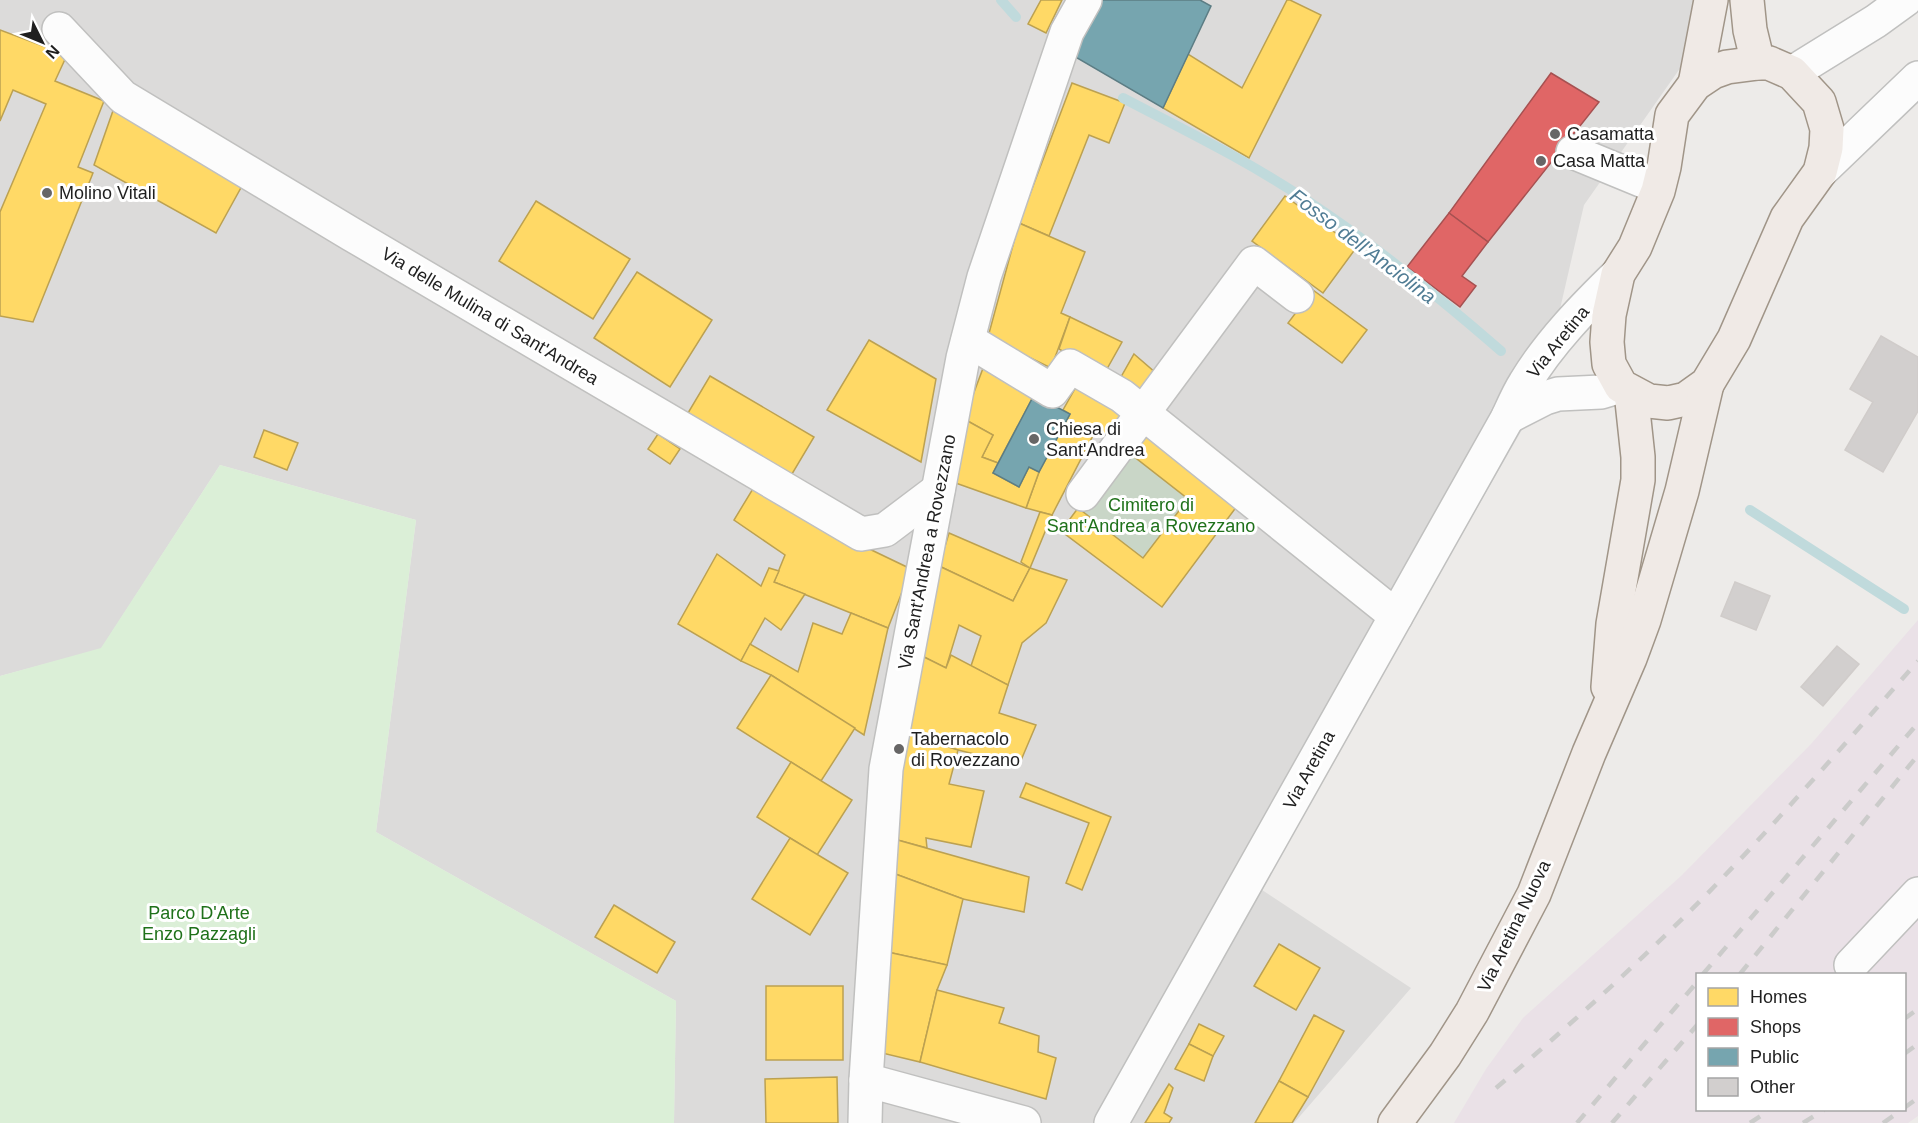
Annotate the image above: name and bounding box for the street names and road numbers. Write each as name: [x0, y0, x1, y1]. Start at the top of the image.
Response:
street label: Via delle Mulina di Sant'Andrea: [378, 243, 603, 389]
street label: Via Aretina: [1523, 301, 1594, 382]
street label: Via Sant'Andrea a Rovezzano: [894, 433, 960, 671]
street label: Via Aretina: [1279, 726, 1339, 813]
street label: Via Aretina Nuova: [1474, 856, 1555, 995]

